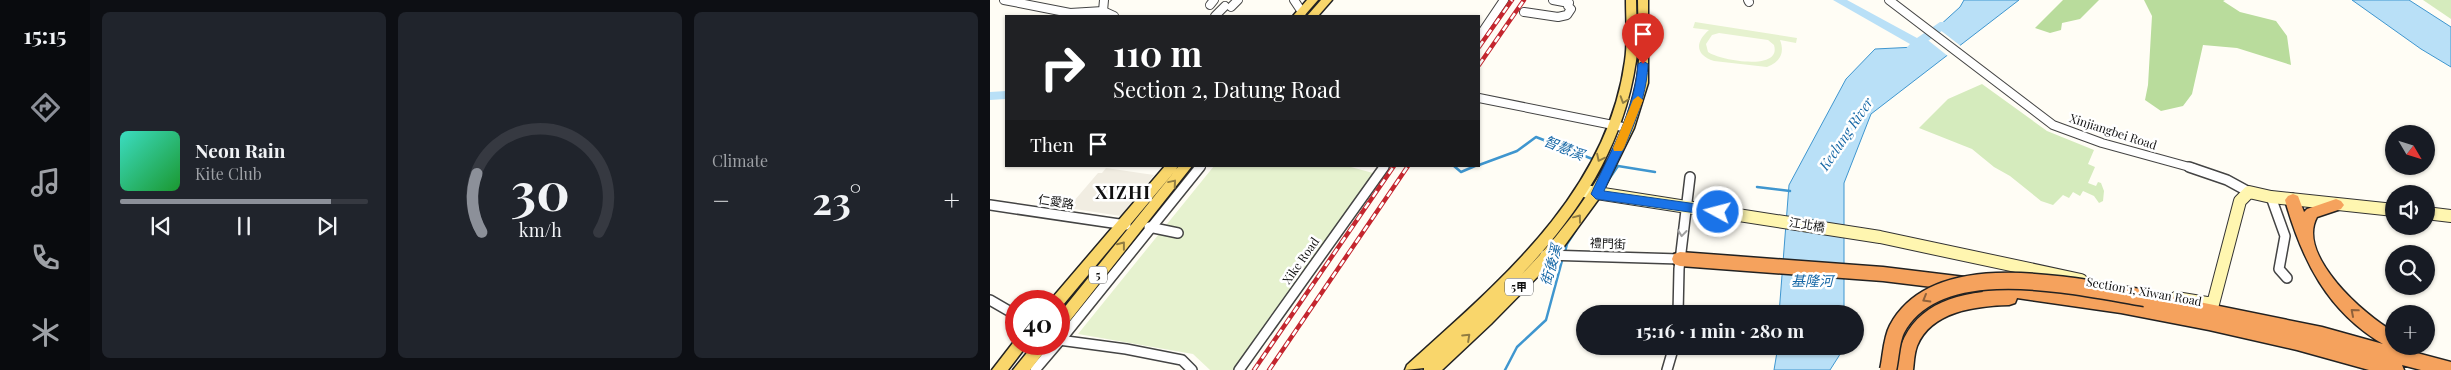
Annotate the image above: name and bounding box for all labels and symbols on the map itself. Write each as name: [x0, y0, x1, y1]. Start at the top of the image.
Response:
pin: [1622, 13, 1664, 64]
water label: Keelung River: [1814, 93, 1877, 175]
one-way arrow: [1620, 96, 1630, 104]
street label: Xinjiangbei Road: [2068, 109, 2159, 153]
north arrow: [2385, 125, 2435, 175]
water label: 智慧溪: [1541, 131, 1589, 165]
one-way arrow: [1596, 153, 1606, 162]
one-way arrow: [1167, 179, 1176, 188]
district label: XIZHI: [1095, 180, 1151, 204]
position arrow: [1691, 185, 1743, 237]
street label: 仁愛路: [1037, 190, 1075, 212]
street label: 江北橋: [1788, 213, 1826, 235]
one-way arrow: [1572, 215, 1581, 224]
one-way arrow: [1677, 230, 1688, 238]
street label: Xike Road: [1278, 234, 1322, 287]
street label: 禮門街: [1590, 234, 1626, 252]
water label: 街後溪: [1536, 240, 1566, 288]
one-way arrow: [1116, 242, 1124, 251]
road number: 5: [1089, 266, 1107, 284]
water label: 基隆河: [1791, 271, 1836, 290]
street label: Section 1, Xiwan Road: [2085, 273, 2203, 309]
road number: 5甲: [1505, 278, 1533, 296]
speed limit sign: 40: [1005, 290, 1070, 355]
one-way arrow: [1923, 293, 1932, 303]
one-way arrow: [2351, 309, 2360, 318]
one-way arrow: [1462, 334, 1471, 343]

